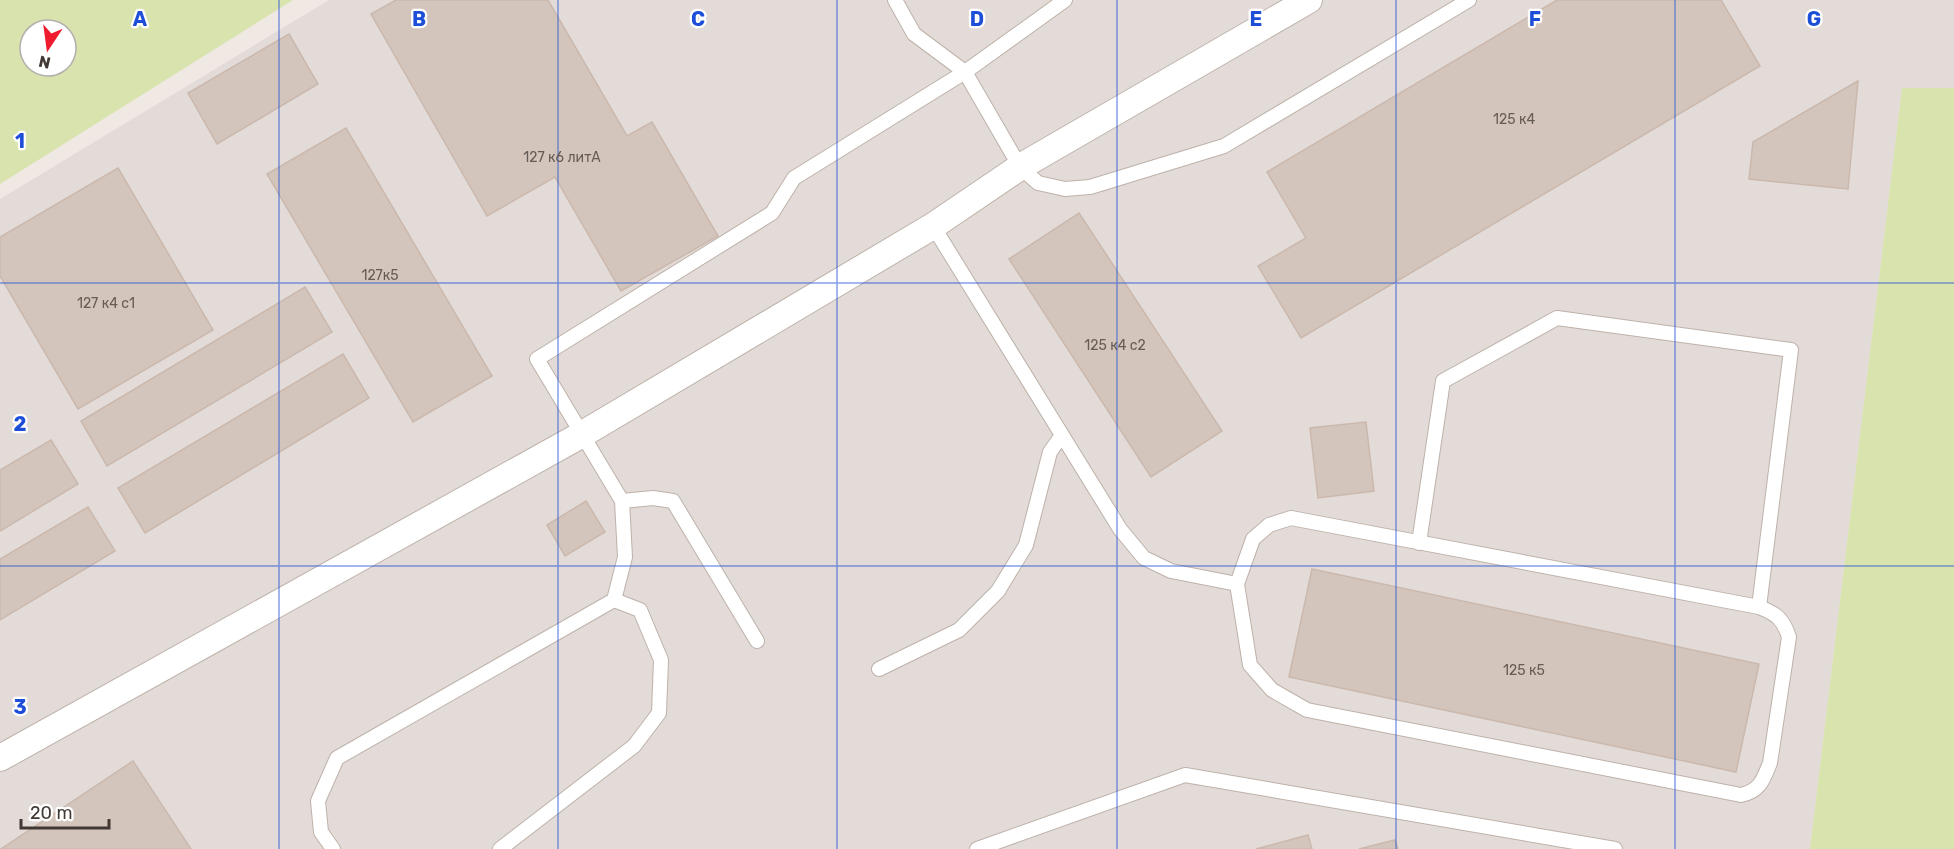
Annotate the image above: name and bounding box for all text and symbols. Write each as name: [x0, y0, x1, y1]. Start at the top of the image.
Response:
text: A: [133, 7, 148, 31]
text: B: [412, 7, 426, 31]
text: C: [691, 7, 705, 31]
text: D: [970, 7, 984, 31]
text: E: [1250, 7, 1262, 31]
text: F: [1529, 7, 1541, 31]
text: G: [1807, 7, 1821, 31]
north arrow: [18, 18, 78, 78]
text: N: [37, 52, 52, 73]
house number: 125 к4: [1493, 111, 1535, 128]
text: 1: [15, 129, 25, 153]
house number: 127 к6 литА: [523, 149, 601, 166]
house number: 127к5: [361, 267, 399, 284]
house number: 127 к4 с1: [77, 295, 135, 312]
house number: 125 к4 c2: [1084, 337, 1146, 354]
text: 2: [14, 412, 27, 436]
house number: 125 к5: [1503, 662, 1545, 679]
text: 3: [13, 695, 27, 719]
scale bar: [21, 792, 110, 830]
text: 20 m: [30, 802, 72, 824]

